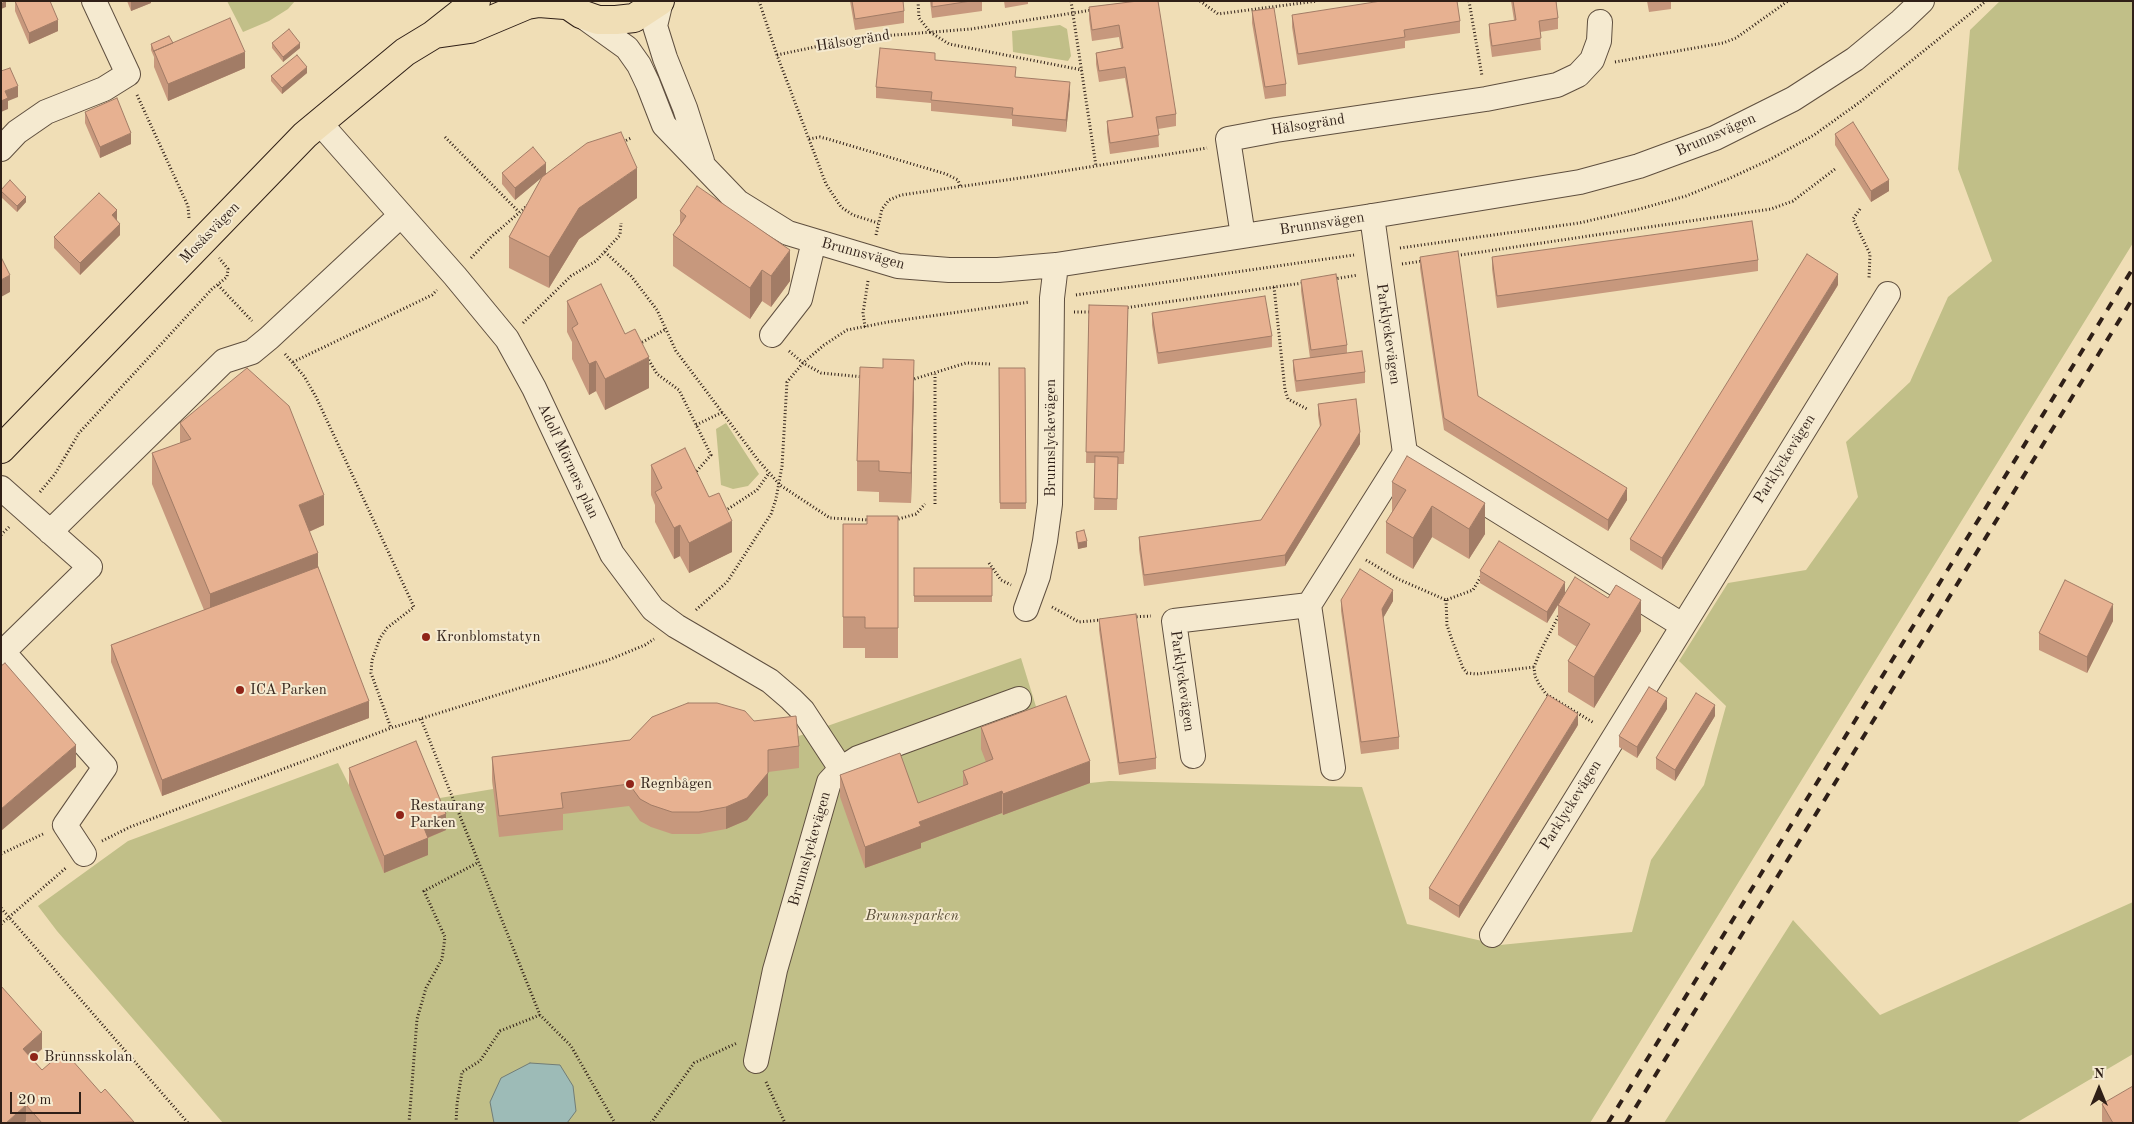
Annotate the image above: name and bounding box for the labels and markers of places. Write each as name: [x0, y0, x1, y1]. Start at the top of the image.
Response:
place label: Kronblomstatyn: [436, 628, 541, 646]
marker: Kronblomstatyn: [420, 631, 432, 643]
place label: ICA Parken: [250, 681, 327, 699]
marker: ICA Parken: [234, 684, 246, 696]
place label: Regnbågen: [640, 775, 712, 793]
marker: Regnbågen: [624, 778, 636, 790]
place label: Restaurang Parken: [410, 797, 485, 832]
marker: Restaurang Parken: [394, 809, 406, 821]
place label: Brunnsskolan: [44, 1048, 133, 1066]
marker: Brunnsskolan: [28, 1051, 40, 1063]

